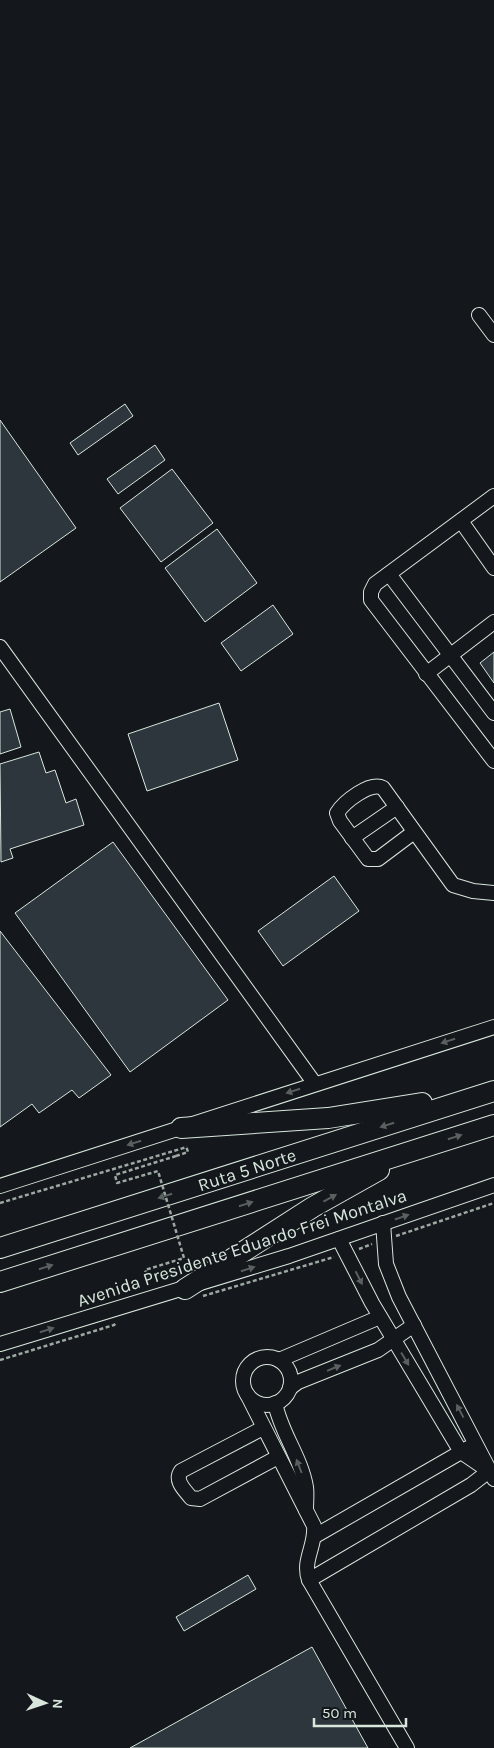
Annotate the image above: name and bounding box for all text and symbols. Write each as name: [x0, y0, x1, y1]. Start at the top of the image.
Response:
one-way arrow: [440, 1038, 455, 1046]
one-way arrow: [285, 1087, 300, 1095]
one-way arrow: [379, 1122, 394, 1130]
one-way arrow: [448, 1133, 463, 1141]
one-way arrow: [127, 1139, 142, 1147]
street label: Ruta 5 Norte: [195, 1144, 299, 1196]
street label: Avenida Presidente Eduardo Frei Montalva: [74, 1184, 410, 1312]
one-way arrow: [157, 1192, 172, 1200]
one-way arrow: [322, 1194, 337, 1202]
one-way arrow: [238, 1199, 253, 1207]
one-way arrow: [395, 1213, 410, 1221]
one-way arrow: [39, 1263, 54, 1271]
one-way arrow: [241, 1265, 256, 1273]
one-way arrow: [355, 1271, 363, 1285]
one-way arrow: [39, 1326, 54, 1334]
one-way arrow: [400, 1352, 409, 1365]
one-way arrow: [326, 1363, 341, 1371]
one-way arrow: [456, 1404, 464, 1419]
one-way arrow: [295, 1458, 302, 1473]
north arrow: [20, 1678, 70, 1728]
scale bar: [314, 1696, 406, 1728]
text: N: [49, 1698, 66, 1709]
text: 50 m: [322, 1704, 357, 1722]

